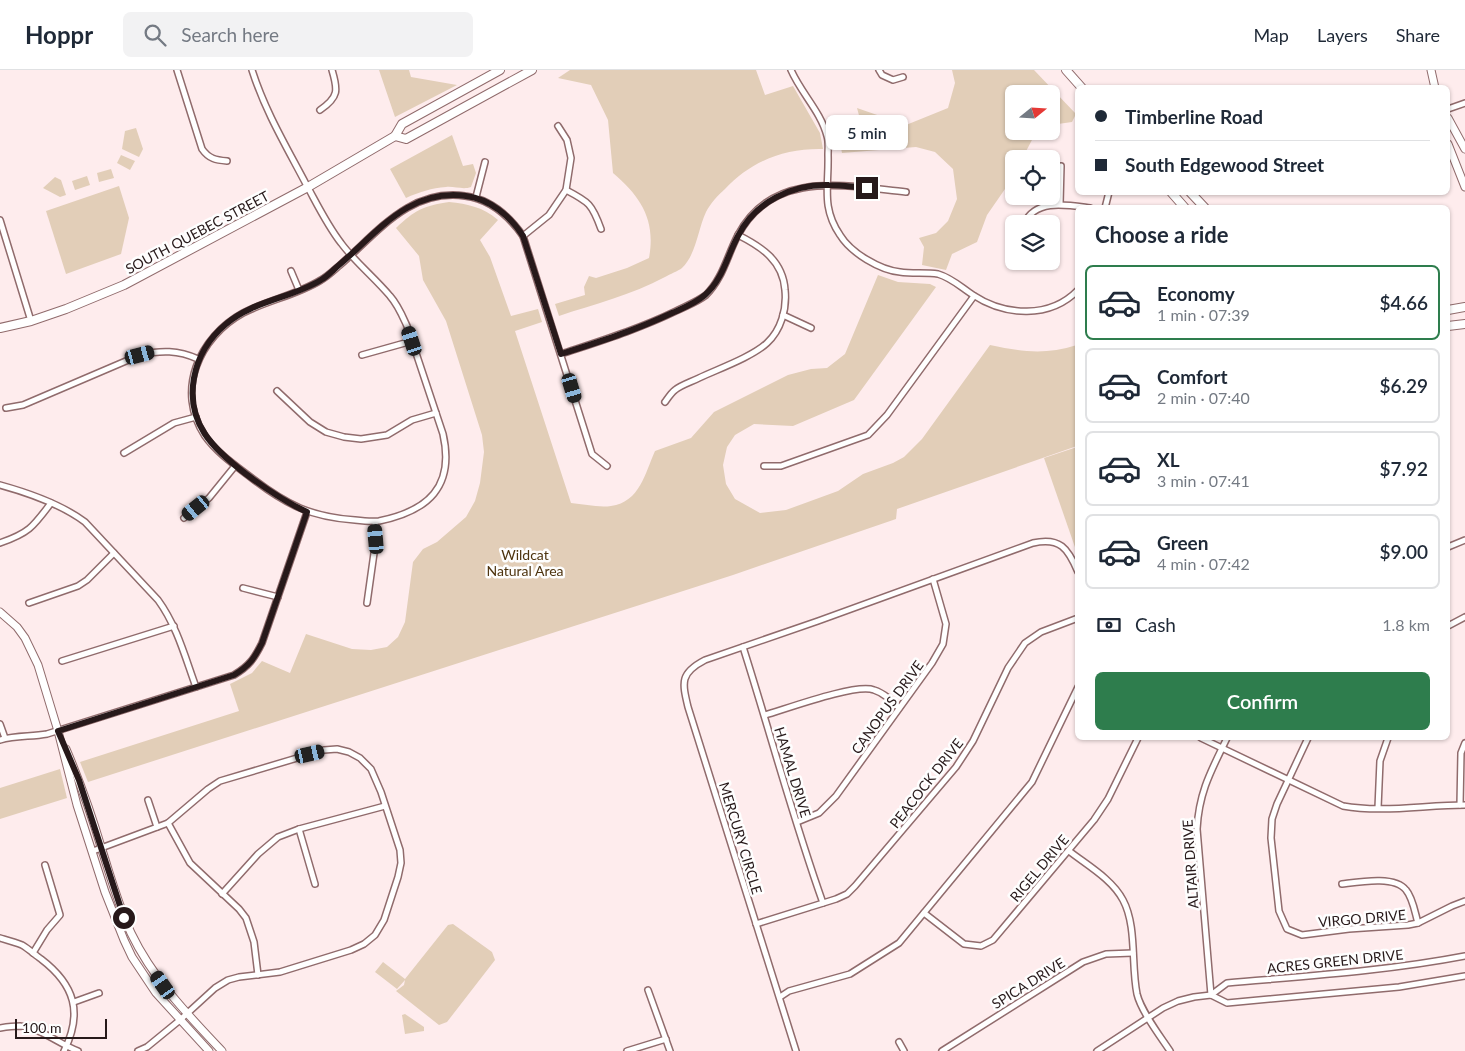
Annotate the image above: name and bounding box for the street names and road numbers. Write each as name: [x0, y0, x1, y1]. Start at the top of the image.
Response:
street label: SOUTH QUEBEC STREET: [122, 187, 272, 277]
street label: CANOPUS DRIVE: [847, 657, 927, 757]
street label: HAMAL DRIVE: [771, 725, 815, 819]
street label: PEACOCK DRIVE: [886, 735, 966, 831]
street label: MERCURY CIRCLE: [716, 780, 766, 896]
street label: ALTAIR DRIVE: [1178, 819, 1202, 909]
street label: RIGEL DRIVE: [1006, 831, 1072, 905]
street label: VIRGO DRIVE: [1317, 906, 1407, 930]
street label: ACRES GREEN DRIVE: [1266, 945, 1404, 977]
street label: SPICA DRIVE: [988, 954, 1068, 1012]

